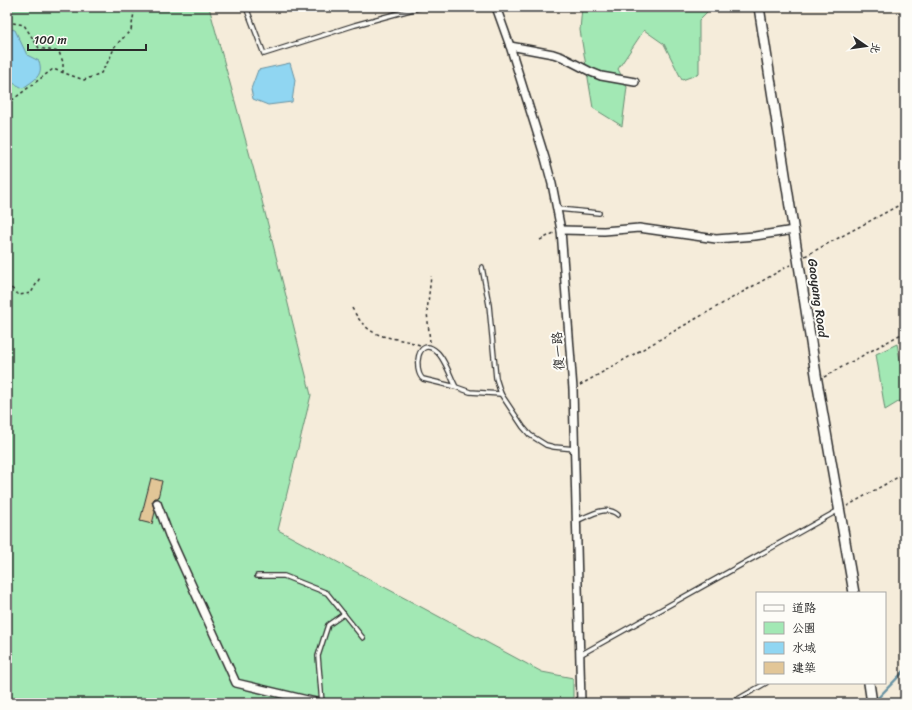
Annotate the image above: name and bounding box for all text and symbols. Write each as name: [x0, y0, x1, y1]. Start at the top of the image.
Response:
scale bar: [28, 26, 146, 52]
north arrow: [846, 26, 886, 66]
text: 100 m: [34, 29, 67, 51]
text: 北: [865, 41, 886, 56]
street label: Gaoyang Road: [801, 257, 835, 340]
street label: 復一路: [545, 331, 571, 371]
legend: [756, 592, 886, 684]
text: 道路: [792, 597, 816, 619]
text: 公園: [792, 617, 816, 639]
text: 水域: [792, 637, 816, 659]
text: 建築: [792, 657, 816, 679]

